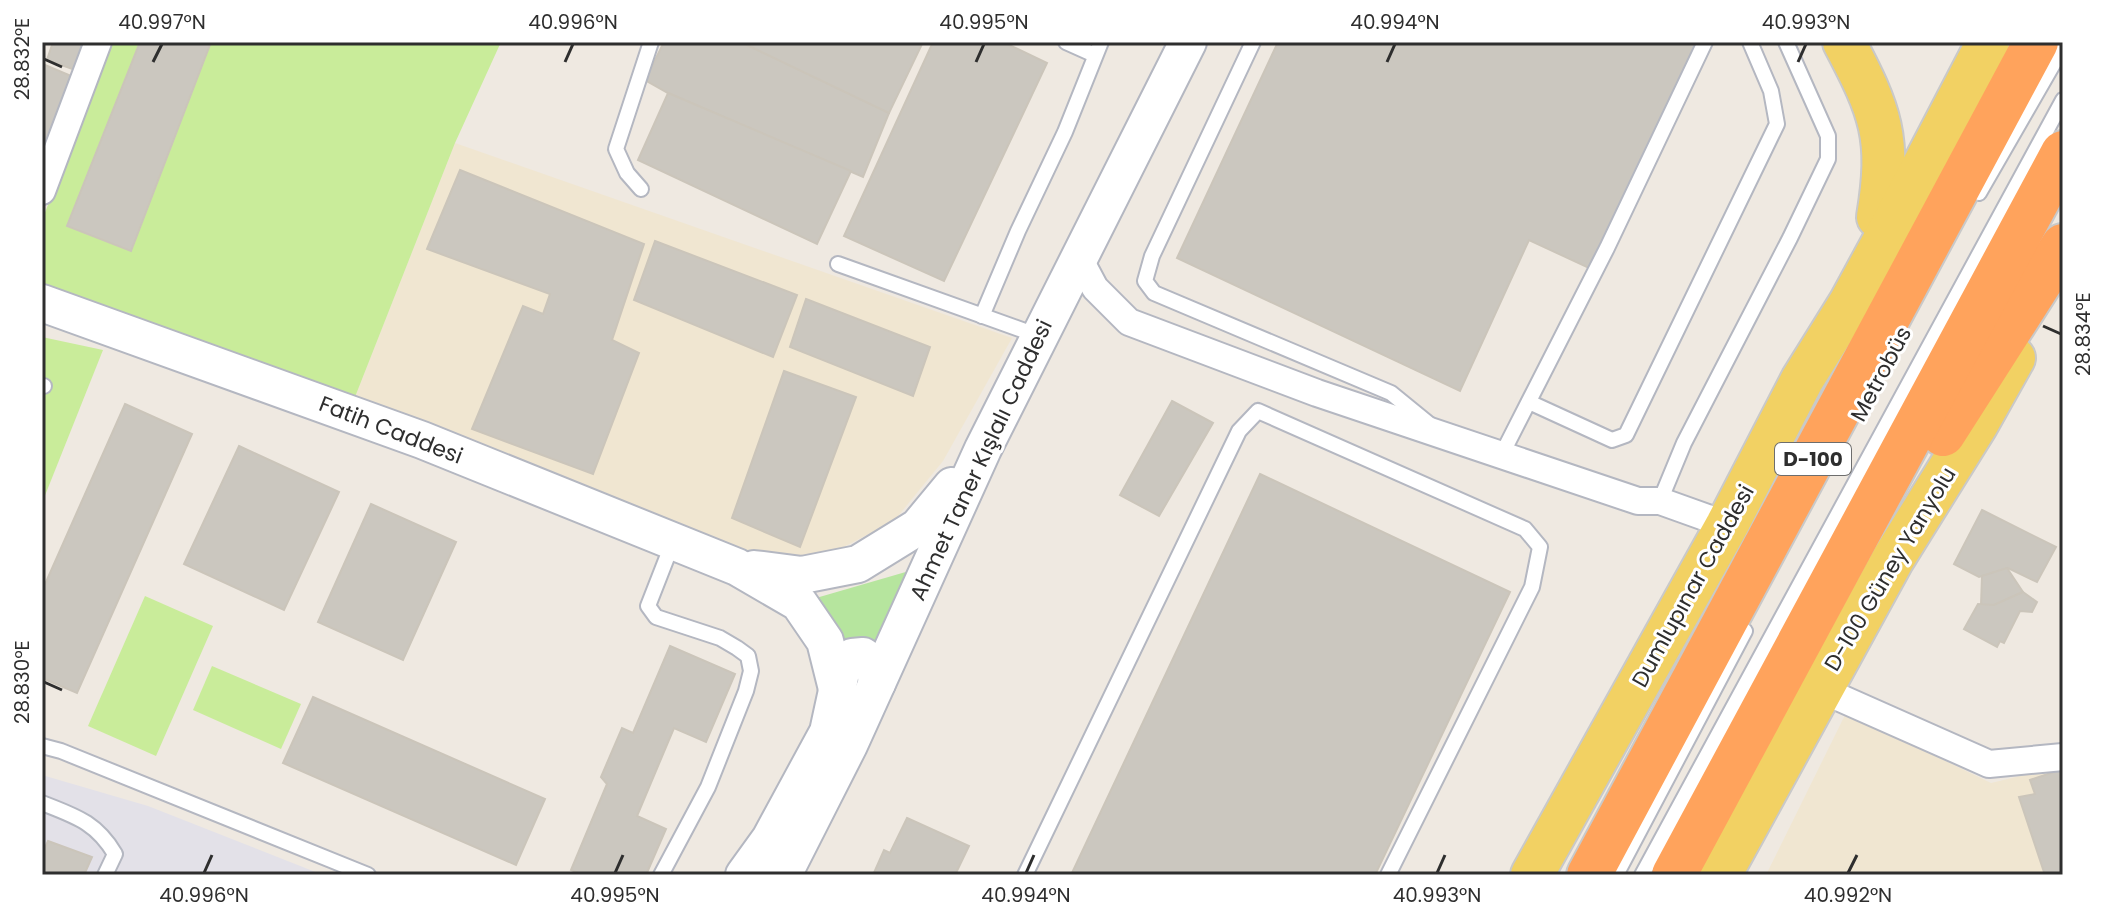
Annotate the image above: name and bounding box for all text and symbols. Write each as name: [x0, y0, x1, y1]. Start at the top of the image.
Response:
text: 40.997°N: [118, 8, 206, 36]
text: 40.996°N: [528, 8, 618, 36]
text: 40.995°N: [939, 8, 1029, 36]
text: 40.994°N: [1350, 8, 1440, 36]
text: 40.993°N: [1762, 8, 1850, 36]
text: 28.832°E: [8, 18, 36, 100]
text: 28.834°E: [2069, 292, 2097, 376]
street label: Ahmet Taner Kışlalı Caddesi: [902, 314, 1060, 606]
street label: Metrobüs: [1843, 321, 1919, 427]
street label: Fatih Caddesi: [315, 388, 467, 472]
road number: D-100: [1775, 443, 1851, 475]
street label: D-100 Güney Yanyolu: [1817, 461, 1963, 677]
street label: Dumlupınar Caddesi: [1624, 479, 1762, 693]
text: 28.830°E: [8, 640, 36, 724]
text: 40.996°N: [159, 881, 249, 909]
text: 40.995°N: [570, 881, 660, 909]
text: 40.994°N: [981, 881, 1071, 909]
text: 40.993°N: [1393, 881, 1481, 909]
text: 40.992°N: [1804, 881, 1892, 909]

